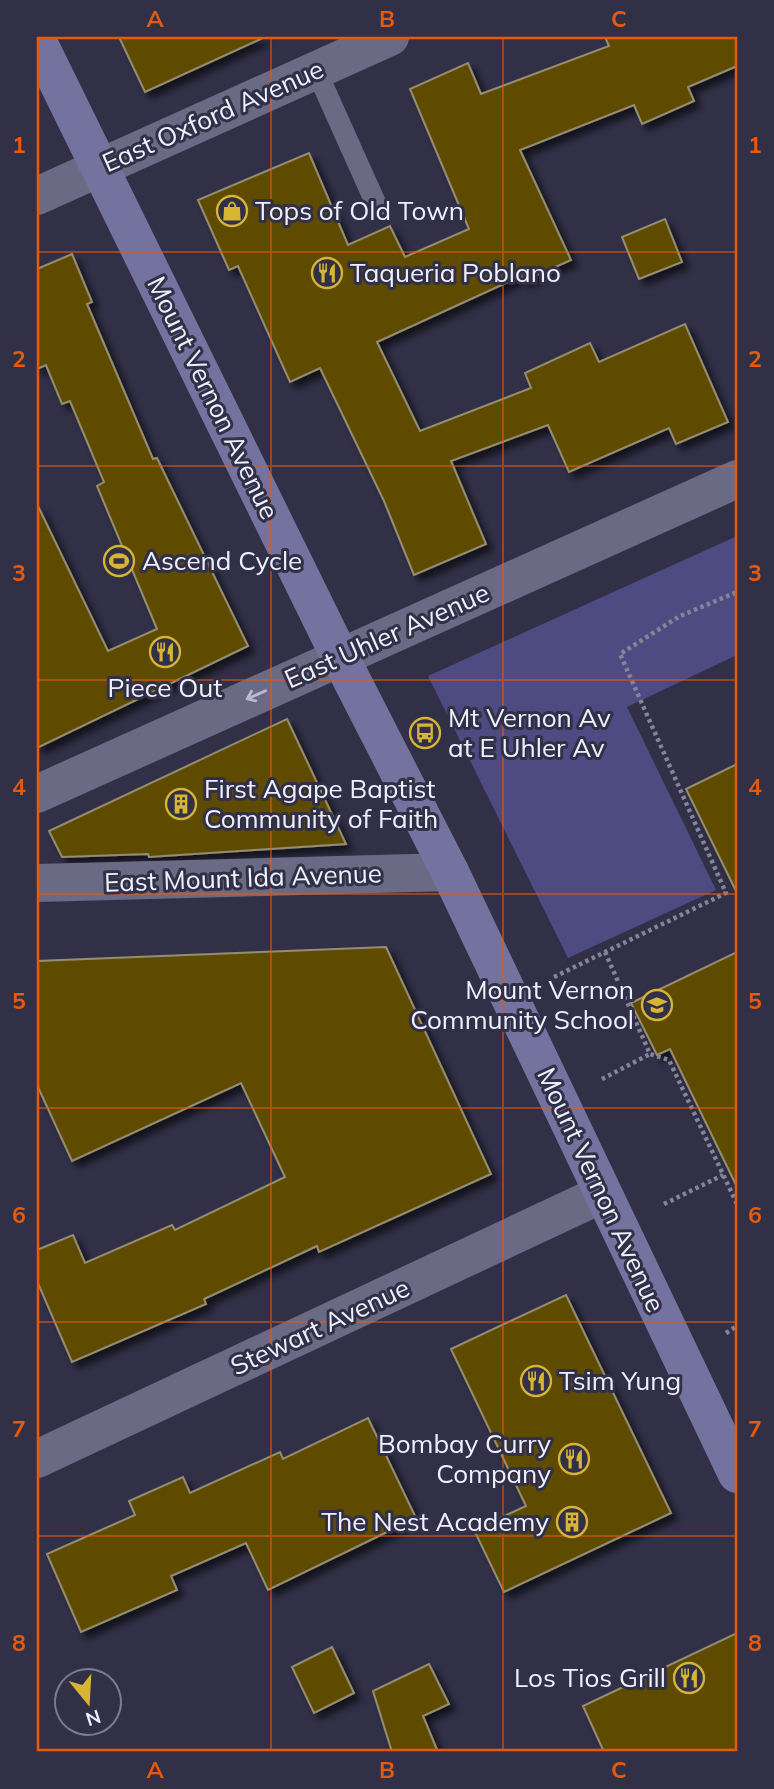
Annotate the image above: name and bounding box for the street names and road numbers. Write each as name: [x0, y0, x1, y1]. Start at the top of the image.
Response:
street label: East Oxford Avenue: [97, 52, 329, 179]
street label: Mount Vernon Avenue: [140, 271, 287, 525]
street label: East Uhler Avenue: [279, 576, 494, 695]
street label: East Mount Ida Avenue: [104, 856, 382, 899]
street label: Mount Vernon Avenue: [530, 1062, 673, 1317]
street label: Stewart Avenue: [225, 1271, 414, 1382]

